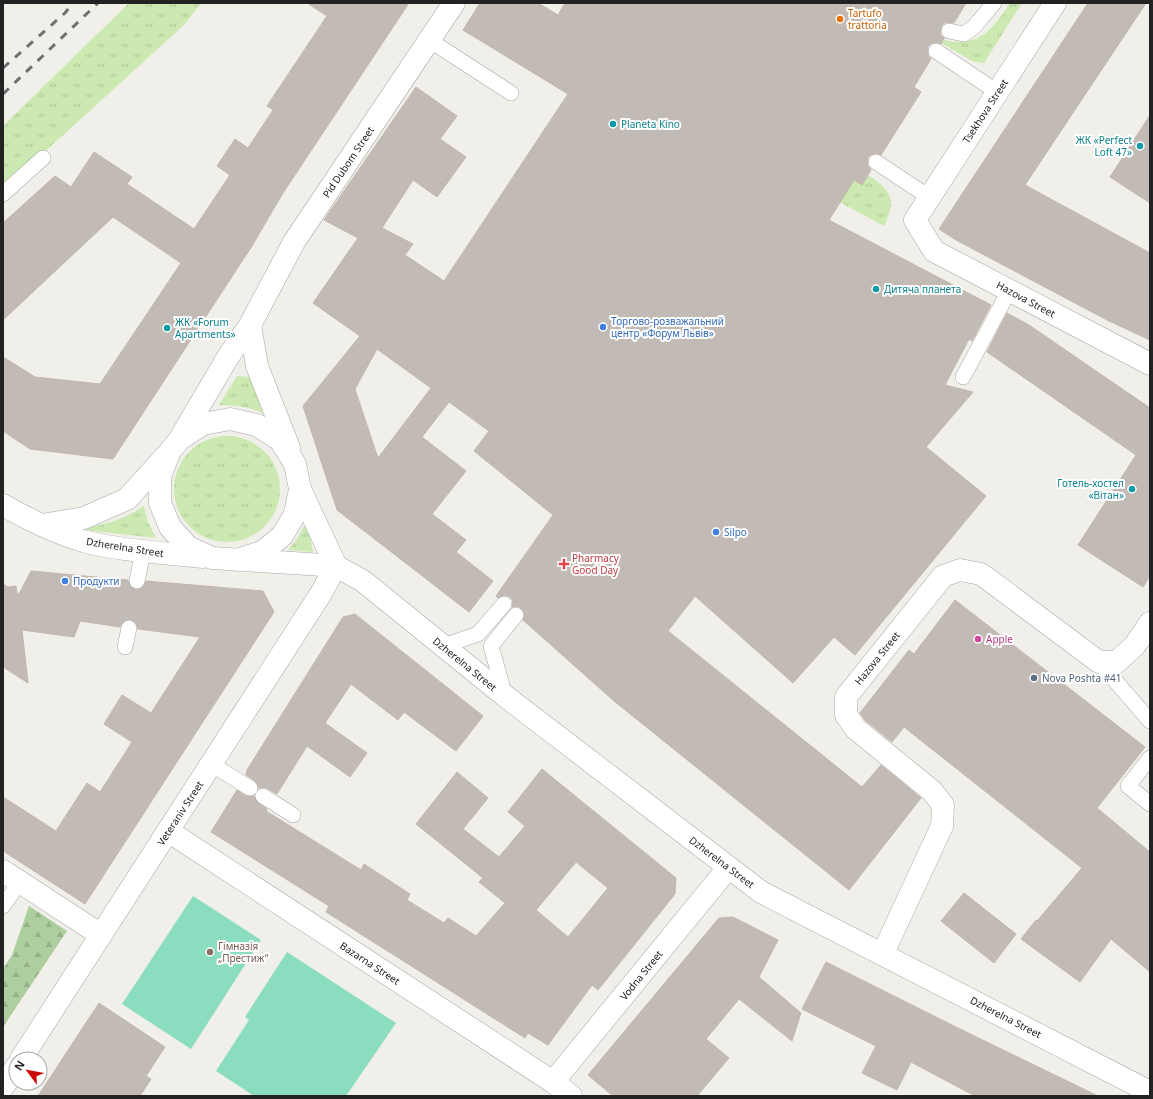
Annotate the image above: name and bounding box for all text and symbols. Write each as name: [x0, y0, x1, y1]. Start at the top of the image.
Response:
place label: Tartufo trattoria: [848, 6, 887, 32]
marker: Tartufo trattoria: [835, 14, 845, 24]
street label: Tsekhova Street: [959, 76, 1011, 146]
place label: Planeta Kino: [621, 117, 680, 131]
marker: Planeta Kino: [608, 119, 618, 129]
street label: Pid Dubom Street: [319, 123, 377, 200]
place label: ЖК «Perfect Loft 47»: [1076, 133, 1132, 159]
marker: ЖК «Perfect Loft 47»: [1135, 141, 1145, 151]
street label: Hazova Street: [994, 278, 1058, 321]
place label: Дитяча планета: [884, 282, 961, 296]
marker: Дитяча планета: [871, 284, 881, 294]
place label: Торгово-розважальний центр «Форум Львів»: [611, 314, 724, 340]
place label: ЖК «Forum Apartments»: [175, 315, 236, 341]
marker: Торгово-розважальний центр «Форум Львів»: [598, 322, 608, 332]
marker: ЖК «Forum Apartments»: [162, 323, 172, 333]
place label: Готель-хостел «Вітан»: [1057, 476, 1124, 502]
marker: Готель-хостел «Вітан»: [1127, 484, 1137, 494]
place label: Silpo: [724, 525, 747, 539]
marker: Silpo: [711, 527, 721, 537]
street label: Dzherelna Street: [85, 534, 165, 560]
place label: Pharmacy Good Day: [572, 551, 620, 577]
marker: Pharmacy Good Day: [559, 559, 569, 569]
place label: Продукти: [73, 574, 120, 588]
marker: Продукти: [60, 576, 70, 586]
street label: Hazova Street: [851, 628, 903, 688]
place label: Apple: [986, 632, 1013, 646]
street label: Dzherelna Street: [430, 634, 500, 694]
marker: Apple: [973, 634, 983, 644]
place label: Nova Poshta #41: [1042, 671, 1122, 685]
marker: Nova Poshta #41: [1029, 673, 1039, 683]
street label: Veteraniv Street: [154, 778, 206, 848]
street label: Dzherelna Street: [687, 833, 758, 891]
street label: Bazarna Street: [337, 938, 403, 988]
place label: Гімназія „Престиж“: [218, 939, 269, 965]
marker: Гімназія „Престиж“: [205, 947, 215, 957]
street label: Vodna Street: [617, 947, 666, 1003]
street label: Dzherelna Street: [968, 993, 1044, 1041]
north arrow: [8, 1051, 48, 1091]
text: N: [10, 1058, 28, 1073]

